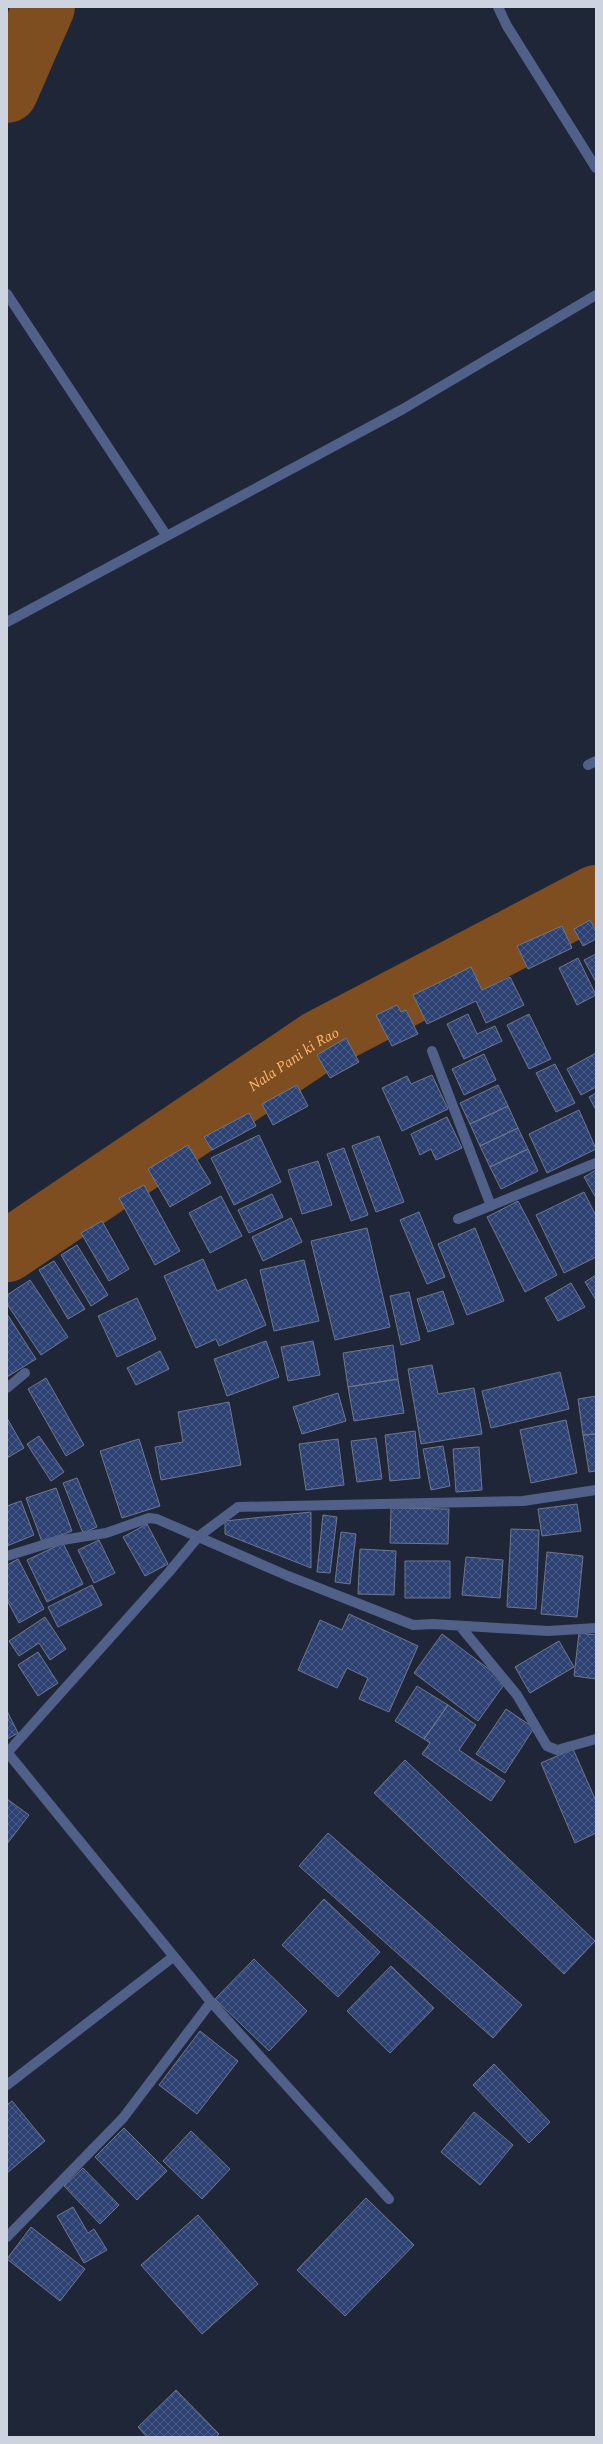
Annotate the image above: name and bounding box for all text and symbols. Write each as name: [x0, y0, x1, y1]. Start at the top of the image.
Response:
water label: Nala Pani ki Rao: [244, 1021, 343, 1098]

